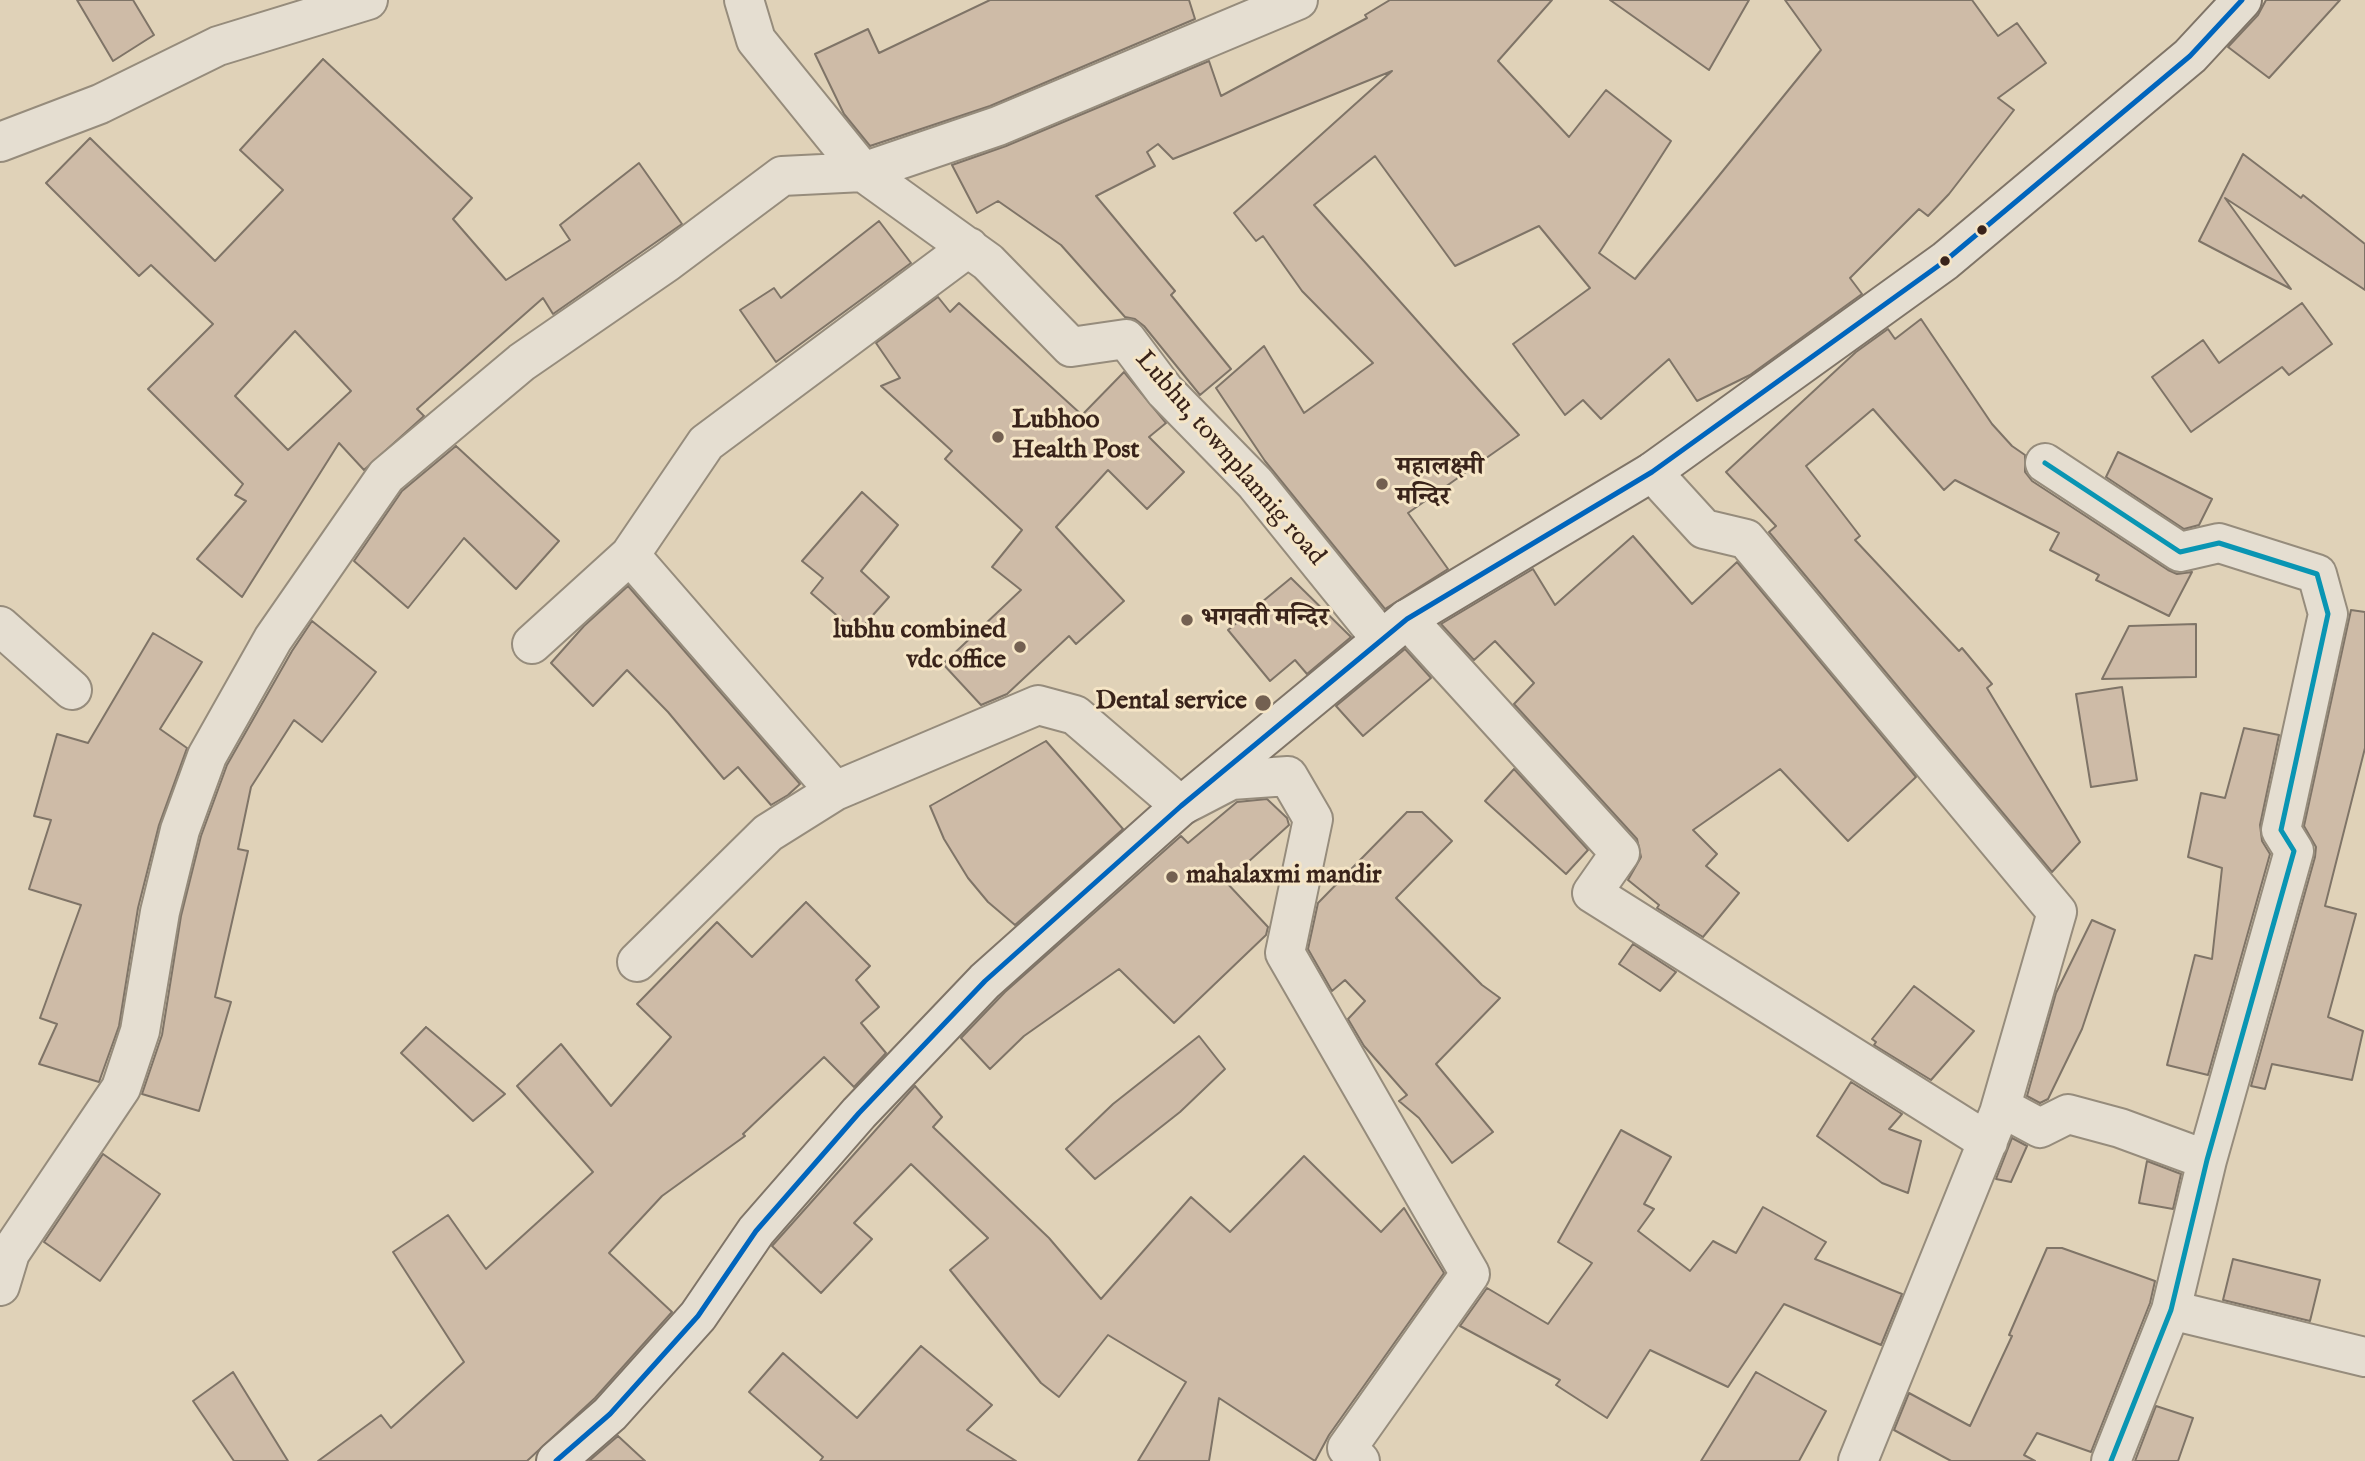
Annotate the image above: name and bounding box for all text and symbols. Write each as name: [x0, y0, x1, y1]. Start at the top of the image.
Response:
unlabelled marker: [1975, 223, 1989, 237]
unlabelled marker: [1938, 254, 1952, 268]
street label: Lubhu, townplannig road: [1127, 345, 1331, 573]
place label: Lubhoo Health Post: [1012, 406, 1139, 467]
marker: Lubhoo Health Post: [990, 429, 1006, 445]
place label: महालक्ष्मी मन्दिर: [1396, 453, 1484, 514]
marker: महालक्ष्मी मन्दिर: [1374, 476, 1390, 492]
place label: भगवती मन्दिर: [1201, 604, 1329, 636]
marker: भगवती मन्दिर: [1179, 612, 1195, 628]
place label: lubhu combined vdc office: [833, 616, 1006, 678]
marker: lubhu combined vdc office: [1012, 639, 1028, 655]
place label: Dental service: [1095, 687, 1247, 719]
marker: Dental service: [1253, 693, 1273, 713]
place label: mahalaxmi mandir: [1186, 861, 1382, 893]
marker: mahalaxmi mandir: [1164, 869, 1180, 885]

